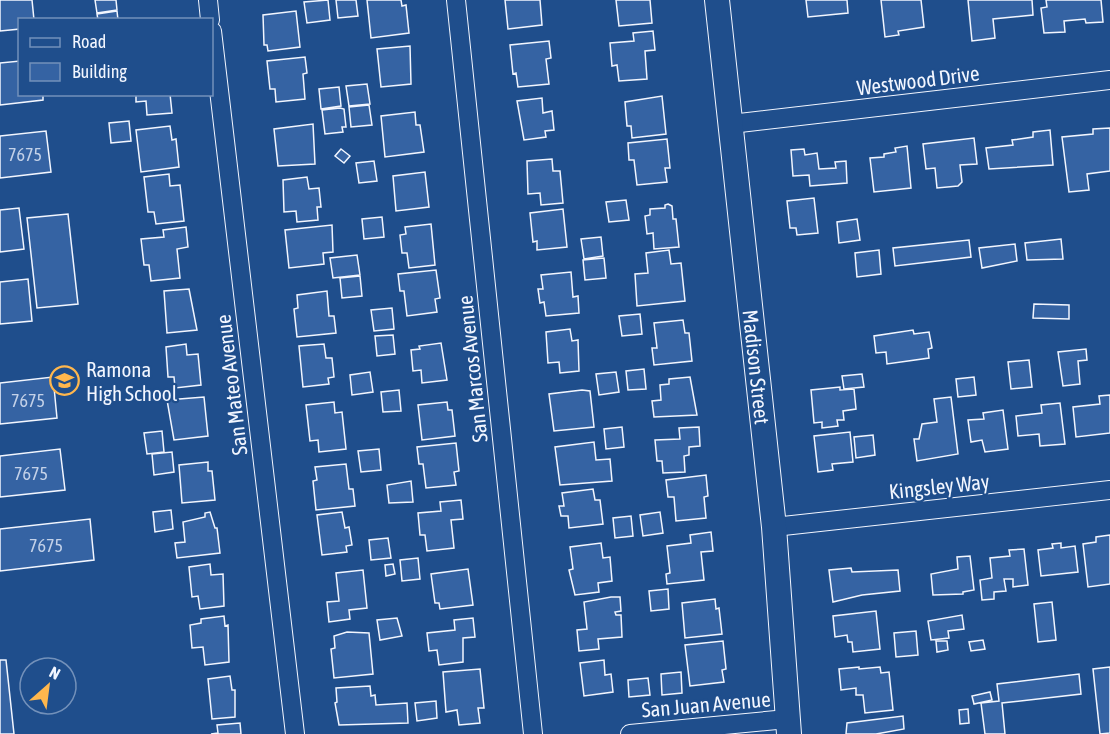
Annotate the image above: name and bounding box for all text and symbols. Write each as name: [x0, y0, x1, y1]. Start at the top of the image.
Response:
legend: [18, 18, 213, 96]
text: Road: [72, 31, 106, 52]
text: Building: [72, 61, 127, 82]
street label: Westwood Drive: [855, 61, 981, 99]
house number: 7675: [8, 144, 42, 165]
street label: San Marcos Avenue: [452, 294, 492, 444]
street label: Madison Street: [739, 308, 775, 425]
street label: San Mateo Avenue: [210, 313, 252, 457]
place label: Ramona High School: [86, 357, 178, 405]
school or university icon: Ramona High School: [49, 365, 81, 397]
house number: 7675: [11, 390, 45, 411]
house number: 7675: [14, 463, 48, 484]
street label: Kingsley Way: [888, 469, 991, 503]
house number: 7675: [29, 535, 63, 556]
north arrow: [18, 656, 78, 716]
text: N: [47, 663, 63, 683]
street label: San Juan Avenue: [640, 686, 772, 722]

